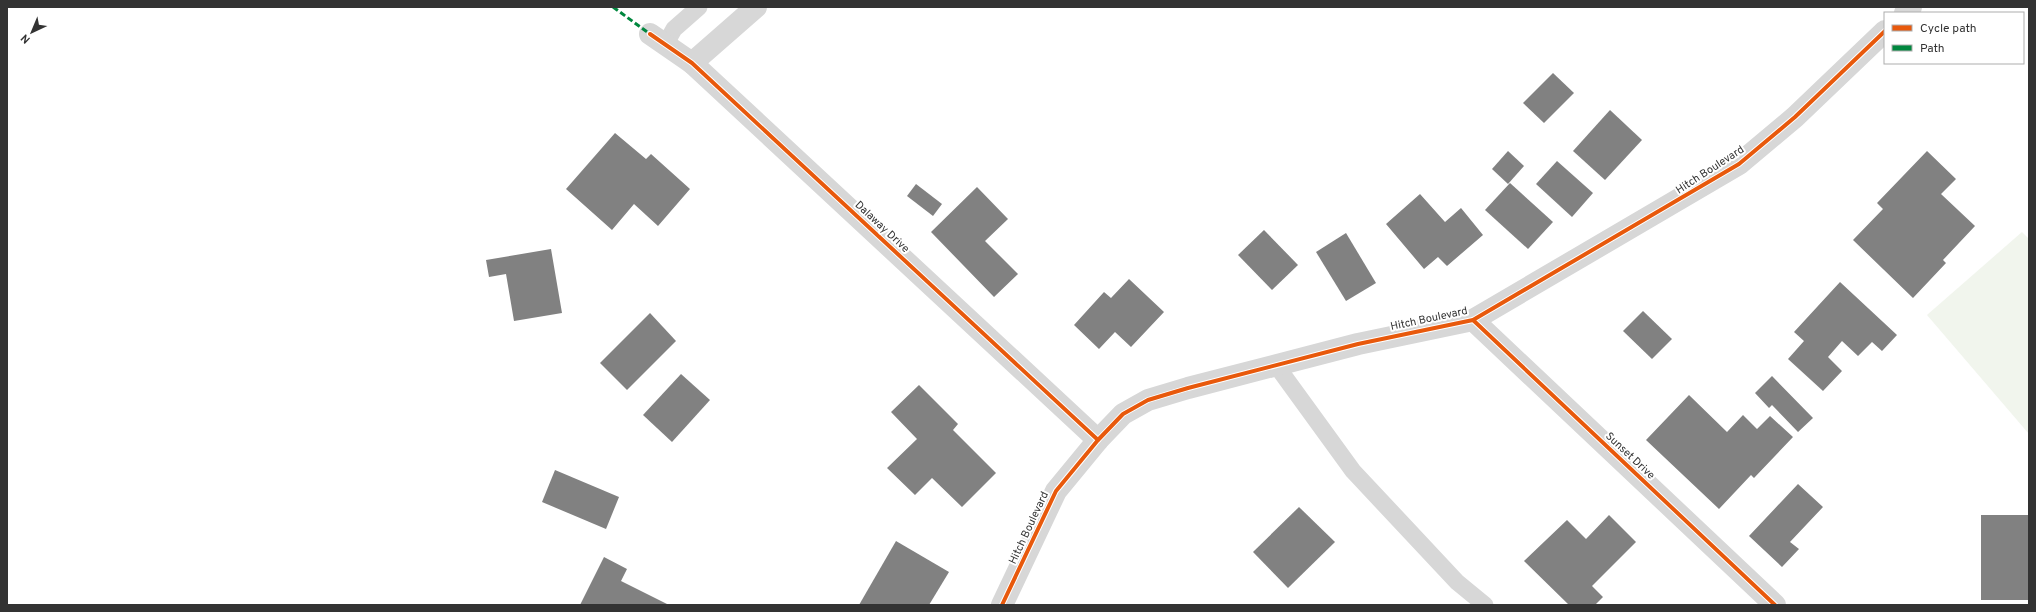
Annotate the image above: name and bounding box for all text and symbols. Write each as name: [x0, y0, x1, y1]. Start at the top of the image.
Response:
north arrow: [12, 12, 52, 52]
legend: [1884, 12, 2024, 64]
text: Cycle path: [1920, 21, 1977, 37]
text: N: [18, 31, 33, 46]
text: Path: [1920, 41, 1945, 57]
street label: Hitch Boulevard: [1673, 143, 1747, 197]
street label: Dalaway Drive: [852, 198, 912, 256]
street label: Hitch Boulevard: [1389, 304, 1469, 334]
street label: Sunset Drive: [1602, 429, 1658, 483]
street label: Hitch Boulevard: [1006, 489, 1052, 567]

